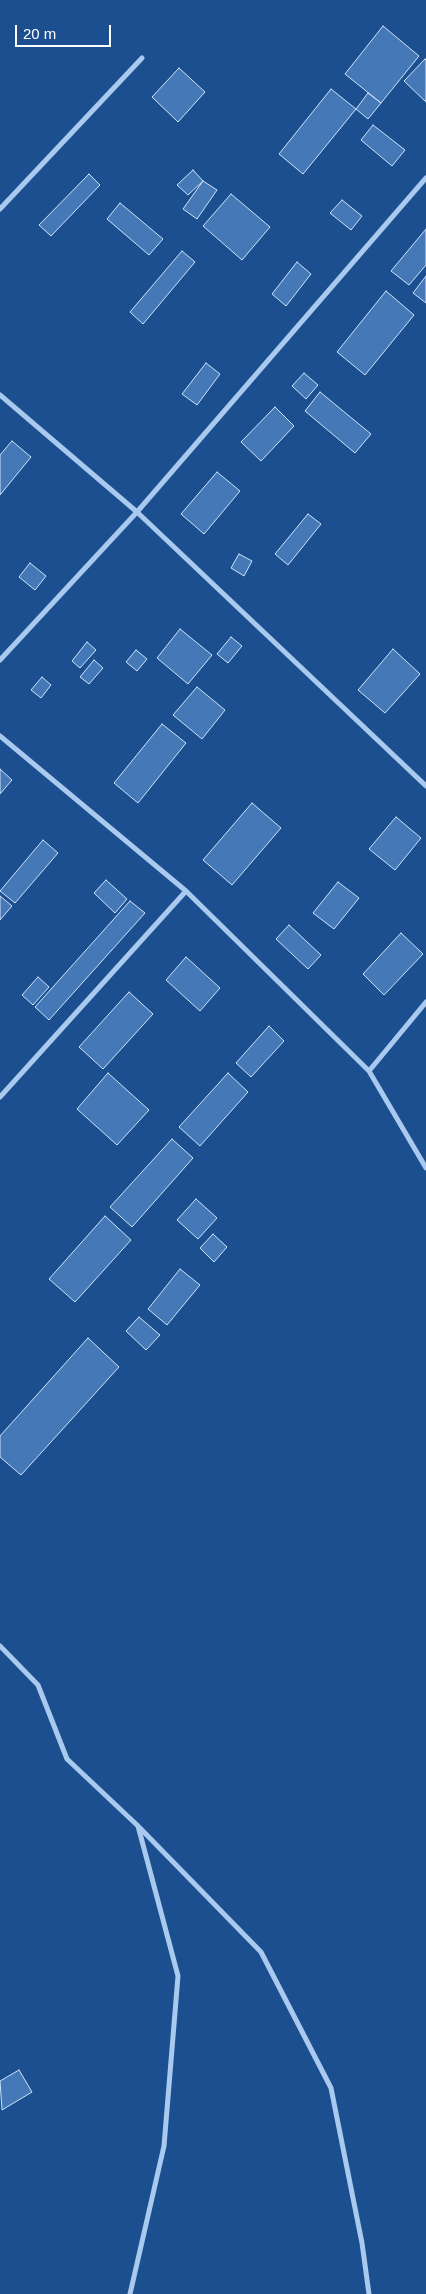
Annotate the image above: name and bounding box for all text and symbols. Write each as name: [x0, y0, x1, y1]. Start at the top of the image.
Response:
scale bar: [18, 15, 114, 47]
text: 20 m: [23, 25, 56, 42]

